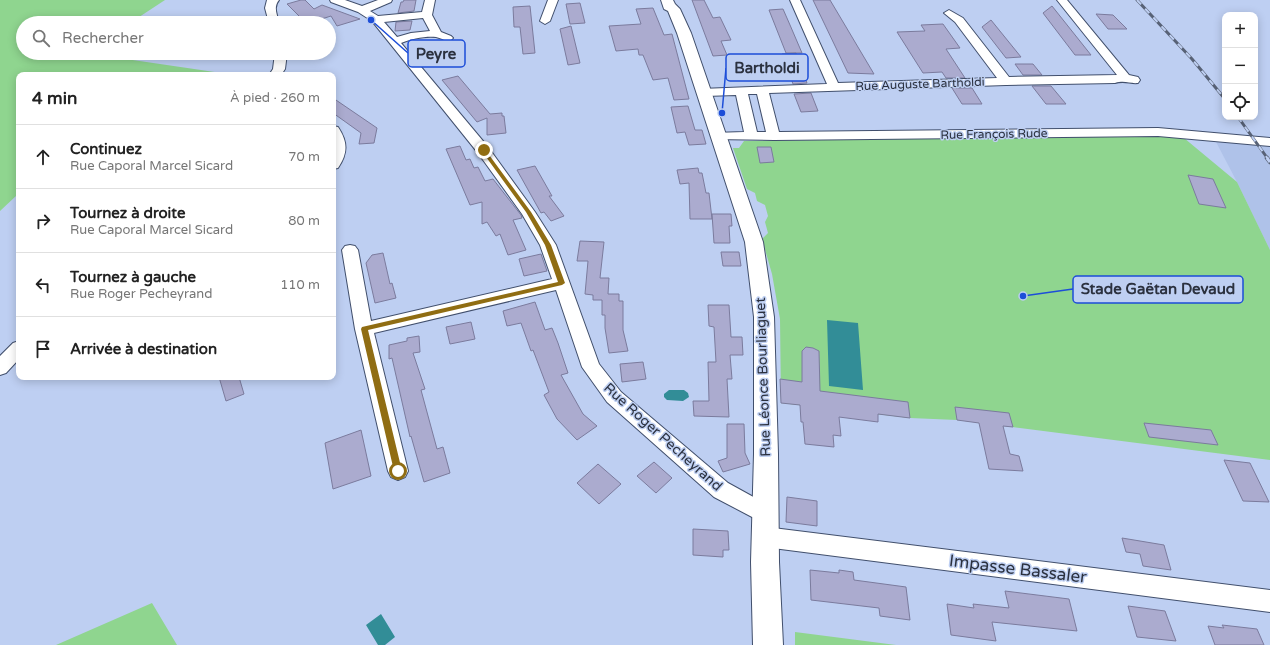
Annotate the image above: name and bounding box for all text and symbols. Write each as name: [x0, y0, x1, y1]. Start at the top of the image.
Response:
map controls: [1222, 12, 1258, 120]
button: +: [1222, 12, 1258, 48]
search box: [16, 16, 336, 60]
icon: search: [30, 27, 52, 49]
text: Rechercher: [62, 29, 144, 47]
callout: Peyre: [408, 40, 465, 67]
text: Peyre: [416, 45, 457, 64]
button: −: [1222, 48, 1258, 84]
callout: Bartholdi: [726, 54, 808, 81]
text: Bartholdi: [734, 59, 800, 77]
street label: Rue Auguste Bartholdi: [855, 75, 985, 93]
button: locate: [1222, 84, 1258, 120]
text: 4 min: [32, 88, 77, 109]
text: À pied · 260 m: [230, 90, 320, 106]
street label: Rue François Rude: [940, 126, 1048, 142]
text: Continuez: [70, 140, 142, 158]
route end: [475, 141, 493, 159]
icon: ahead: [32, 146, 54, 168]
text: 70 m: [288, 149, 320, 165]
text: Rue Caporal Marcel Sicard: [70, 158, 233, 174]
text: Tournez à droite: [70, 204, 185, 222]
icon: right: [32, 210, 54, 232]
text: 80 m: [288, 213, 320, 229]
text: Rue Caporal Marcel Sicard: [70, 222, 233, 238]
text: Tournez à gauche: [70, 268, 196, 286]
icon: left: [32, 274, 54, 296]
callout: Stade Gaëtan Devaud: [1073, 276, 1243, 303]
text: 110 m: [280, 277, 320, 293]
text: Stade Gaëtan Devaud: [1081, 280, 1235, 298]
text: Rue Roger Pecheyrand: [70, 286, 212, 302]
street label: Rue Léonce Bourliaguet: [752, 296, 774, 457]
icon: arrive: [32, 338, 54, 360]
text: Arrivée à destination: [70, 340, 217, 358]
street label: Rue Roger Pecheyrand: [600, 379, 726, 495]
route start: [389, 462, 407, 480]
street label: Impasse Bassaler: [948, 550, 1088, 588]

